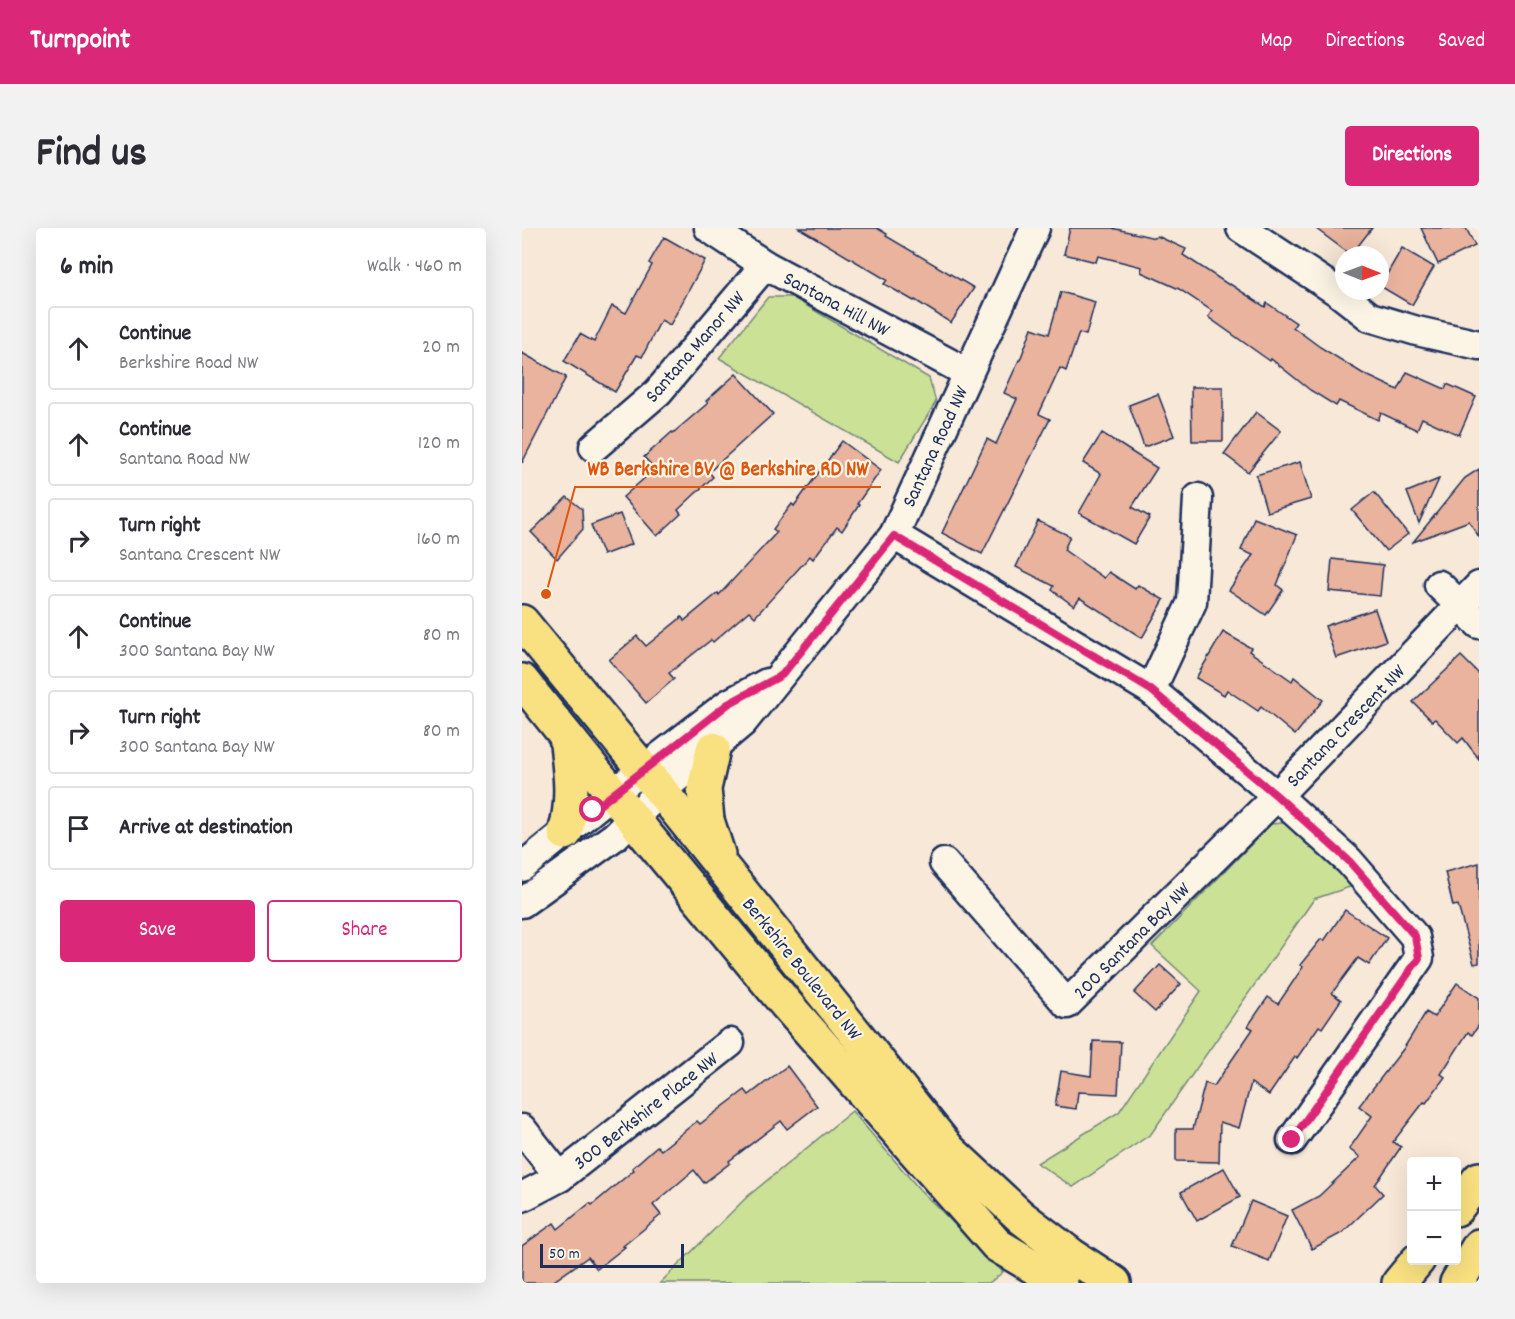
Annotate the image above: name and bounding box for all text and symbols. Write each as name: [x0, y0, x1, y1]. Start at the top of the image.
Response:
text: Turnpoint: [30, 22, 130, 62]
text: Map: [1261, 27, 1292, 57]
text: Directions: [1325, 27, 1405, 57]
text: Saved: [1438, 27, 1485, 57]
text: Find us: [36, 126, 147, 186]
button: Directions: [1345, 126, 1479, 186]
north arrow: [1335, 246, 1389, 300]
text: 6 min: [60, 249, 113, 286]
text: Walk · 460 m: [367, 253, 462, 281]
street label: Santana Hill NW: [777, 266, 894, 346]
street label: Santana Manor NW: [640, 286, 753, 410]
text: Continue: [119, 319, 191, 350]
icon: ahead: [62, 332, 95, 365]
text: 20 m: [422, 334, 460, 362]
text: Berkshire Road NW: [119, 350, 258, 378]
street label: Santana Road NW: [896, 382, 977, 512]
text: Continue: [119, 415, 191, 446]
icon: ahead: [62, 428, 95, 461]
text: 120 m: [418, 430, 460, 458]
text: Santana Road NW: [119, 446, 250, 474]
callout: WB Berkshire BV @ Berkshire RD NW: [575, 448, 881, 487]
text: WB Berkshire BV @ Berkshire RD NW: [587, 456, 869, 486]
text: Turn right: [119, 511, 201, 542]
icon: right: [62, 524, 95, 557]
text: 160 m: [417, 526, 460, 554]
text: Santana Crescent NW: [119, 542, 280, 570]
text: Continue: [119, 607, 191, 638]
icon: ahead: [62, 620, 95, 653]
text: 80 m: [423, 622, 460, 650]
text: 300 Santana Bay NW: [119, 638, 275, 666]
street label: Santana Crescent NW: [1281, 659, 1414, 795]
text: Turn right: [119, 703, 201, 734]
icon: right: [62, 716, 95, 749]
text: 80 m: [423, 718, 460, 746]
text: 300 Santana Bay NW: [119, 734, 275, 762]
route start: [579, 796, 605, 822]
icon: arrive: [62, 812, 95, 845]
text: Arrive at destination: [119, 813, 293, 844]
street label: 200 Santana Bay NW: [1068, 877, 1198, 1007]
street label: Berkshire Boulevard NW: [734, 892, 868, 1048]
button: Save: [60, 900, 255, 962]
button: Share: [267, 900, 462, 962]
street label: 300 Berkshire Place NW: [568, 1046, 726, 1178]
route end: [1278, 1126, 1304, 1152]
map controls: [1407, 1157, 1461, 1265]
button: +: [1407, 1157, 1461, 1211]
button: −: [1407, 1211, 1461, 1265]
scale bar: [540, 1241, 684, 1268]
text: 50 m: [549, 1243, 580, 1266]

